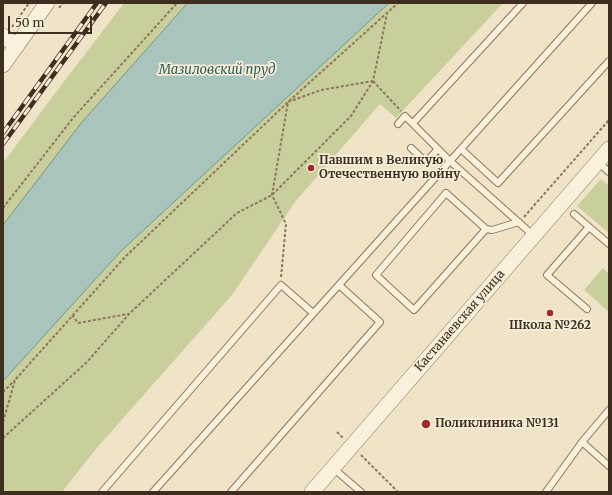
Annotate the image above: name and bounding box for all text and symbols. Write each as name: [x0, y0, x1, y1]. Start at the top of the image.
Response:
scale bar: [10, 8, 94, 34]
text: 50 m: [15, 15, 44, 30]
water label: Мазиловский пруд: [159, 62, 275, 78]
place label: Павшим в Великую Отечественную войну: [319, 154, 460, 182]
marker: Павшим в Великую Отечественную войну: [306, 163, 316, 173]
street label: Кастанаевская улица: [412, 267, 508, 375]
marker: Школа №262: [545, 308, 555, 318]
place label: Школа №262: [509, 319, 591, 333]
place label: Поликлиника №131: [435, 417, 559, 431]
marker: Поликлиника №131: [420, 418, 432, 430]

